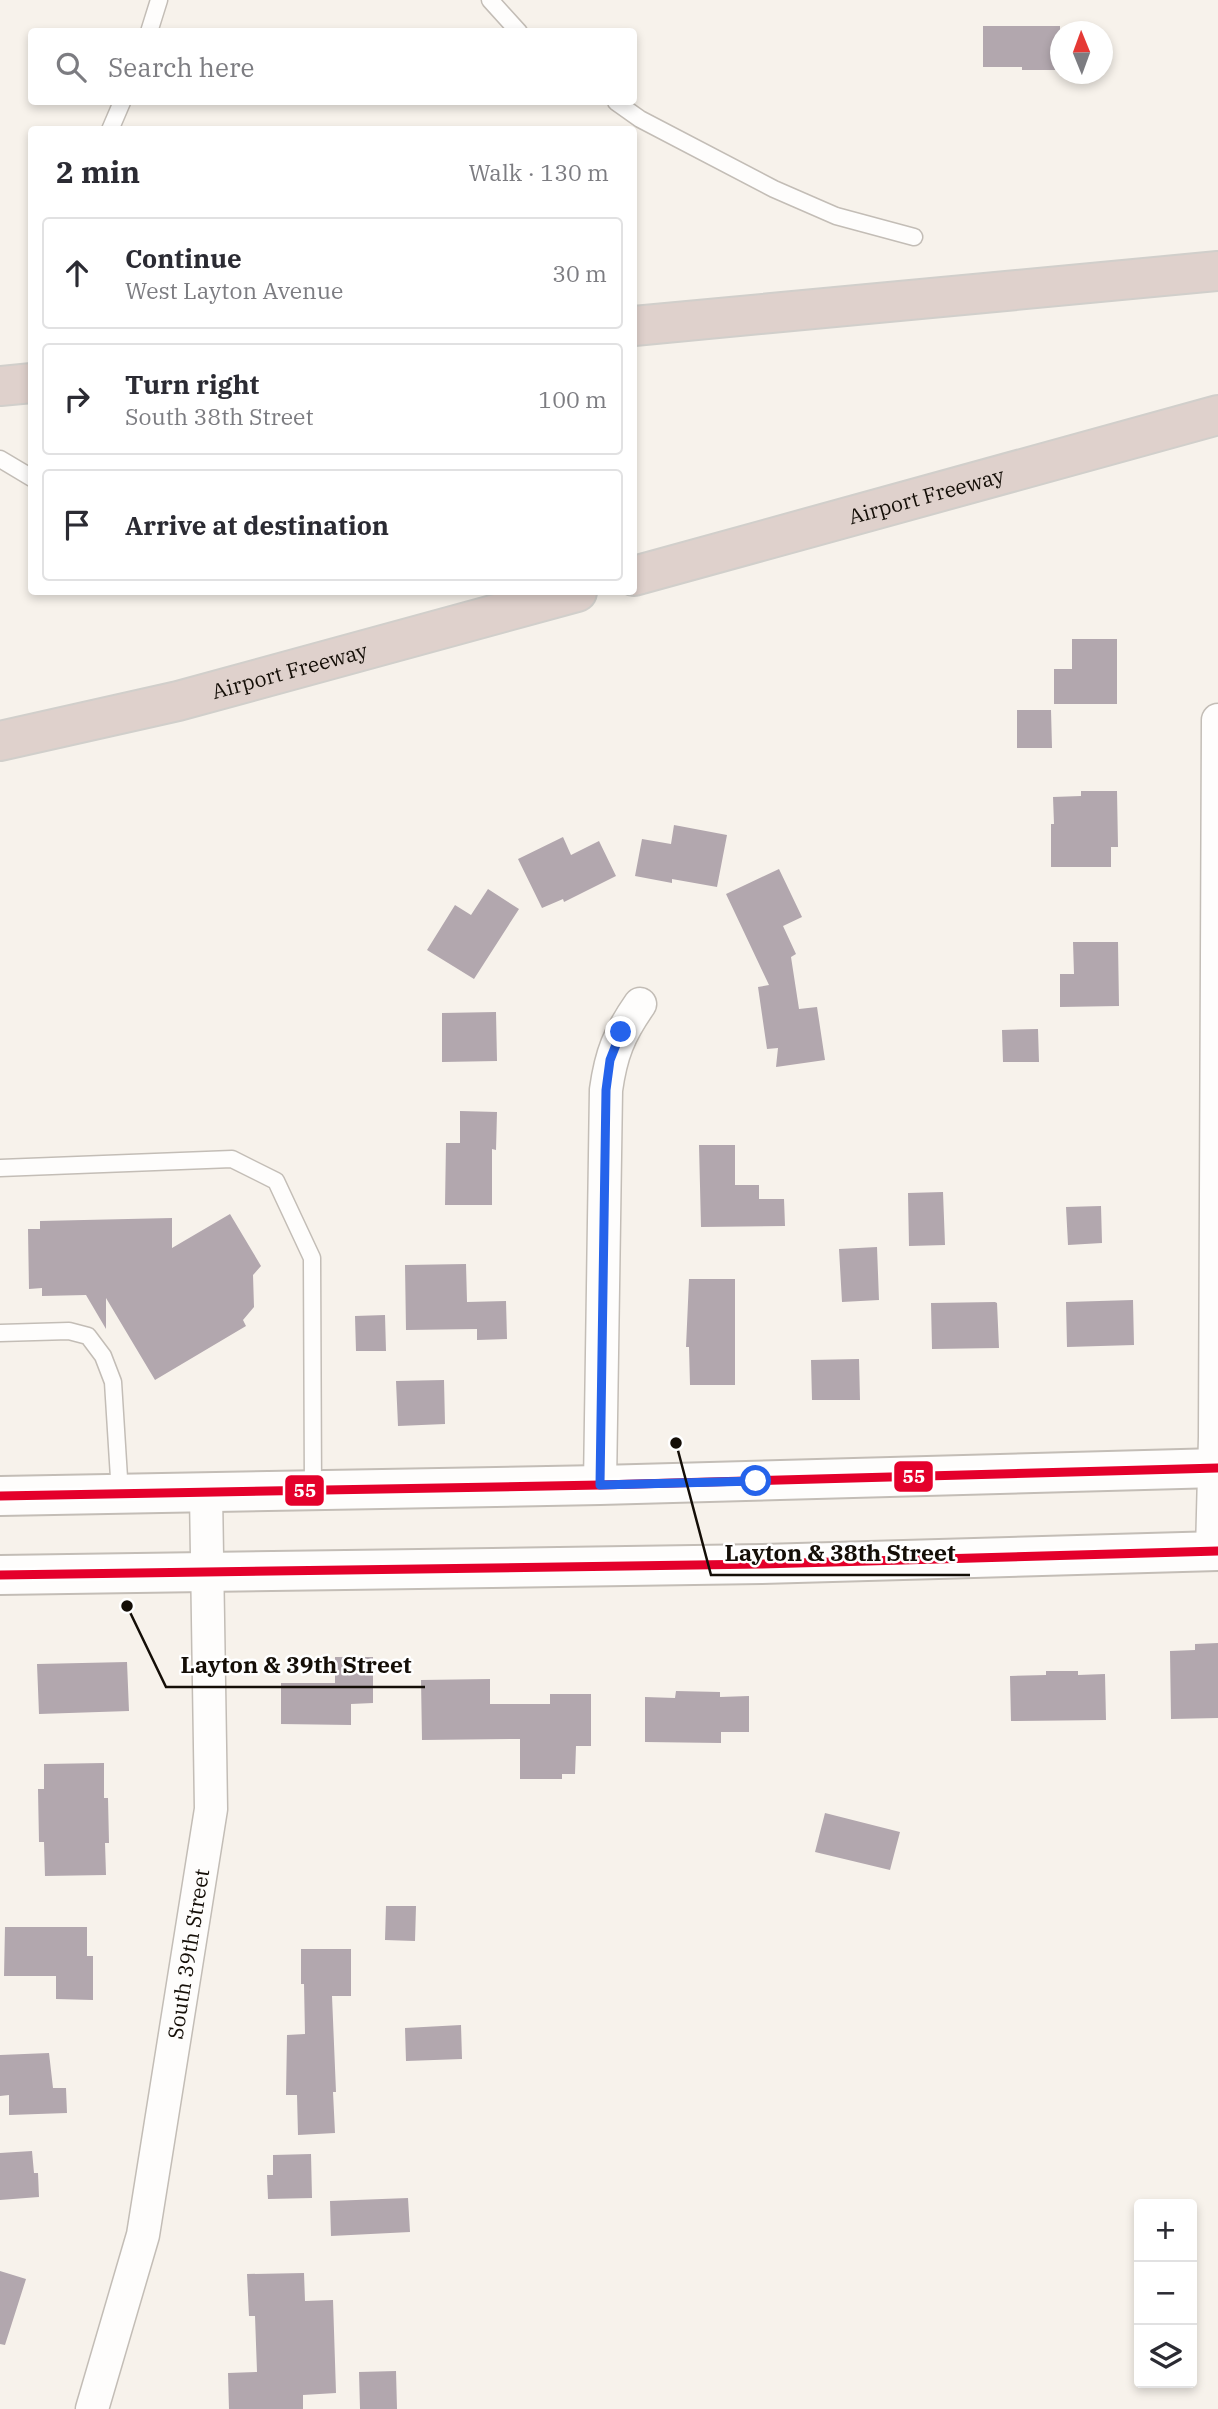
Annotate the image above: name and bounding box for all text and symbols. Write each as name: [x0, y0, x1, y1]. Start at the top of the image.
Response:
north arrow: [1050, 21, 1113, 84]
search box: [28, 28, 637, 105]
icon: search: [52, 48, 90, 86]
text: Search here: [108, 50, 254, 84]
text: 2 min: [56, 152, 140, 191]
text: Walk · 130 m: [468, 157, 609, 187]
text: Continue: [125, 241, 242, 275]
icon: ahead: [58, 254, 96, 292]
text: 30 m: [552, 258, 607, 288]
text: West Layton Avenue: [125, 275, 343, 305]
text: Turn right: [125, 367, 259, 401]
icon: right: [58, 380, 96, 418]
text: 100 m: [538, 384, 607, 414]
text: South 38th Street: [125, 401, 314, 431]
street label: Airport Freeway: [845, 460, 1008, 530]
icon: arrive: [58, 506, 96, 544]
text: Arrive at destination: [125, 508, 389, 542]
street label: Airport Freeway: [209, 636, 371, 705]
route end: [605, 1016, 636, 1047]
line badge: 55: [893, 1460, 934, 1493]
text: 55: [903, 1464, 925, 1488]
route start: [740, 1465, 771, 1496]
line badge: 55: [284, 1474, 325, 1507]
text: 55: [294, 1478, 316, 1502]
callout: Layton & 38th Street: [711, 1531, 970, 1575]
text: Layton & 38th Street: [724, 1537, 956, 1567]
callout: Layton & 39th Street: [166, 1643, 425, 1687]
text: Layton & 39th Street: [180, 1649, 412, 1679]
street label: South 39th Street: [160, 1867, 215, 2041]
map controls: [1134, 2199, 1197, 2388]
button: +: [1134, 2199, 1197, 2262]
button: −: [1134, 2262, 1197, 2325]
button: layers: [1134, 2325, 1197, 2388]

